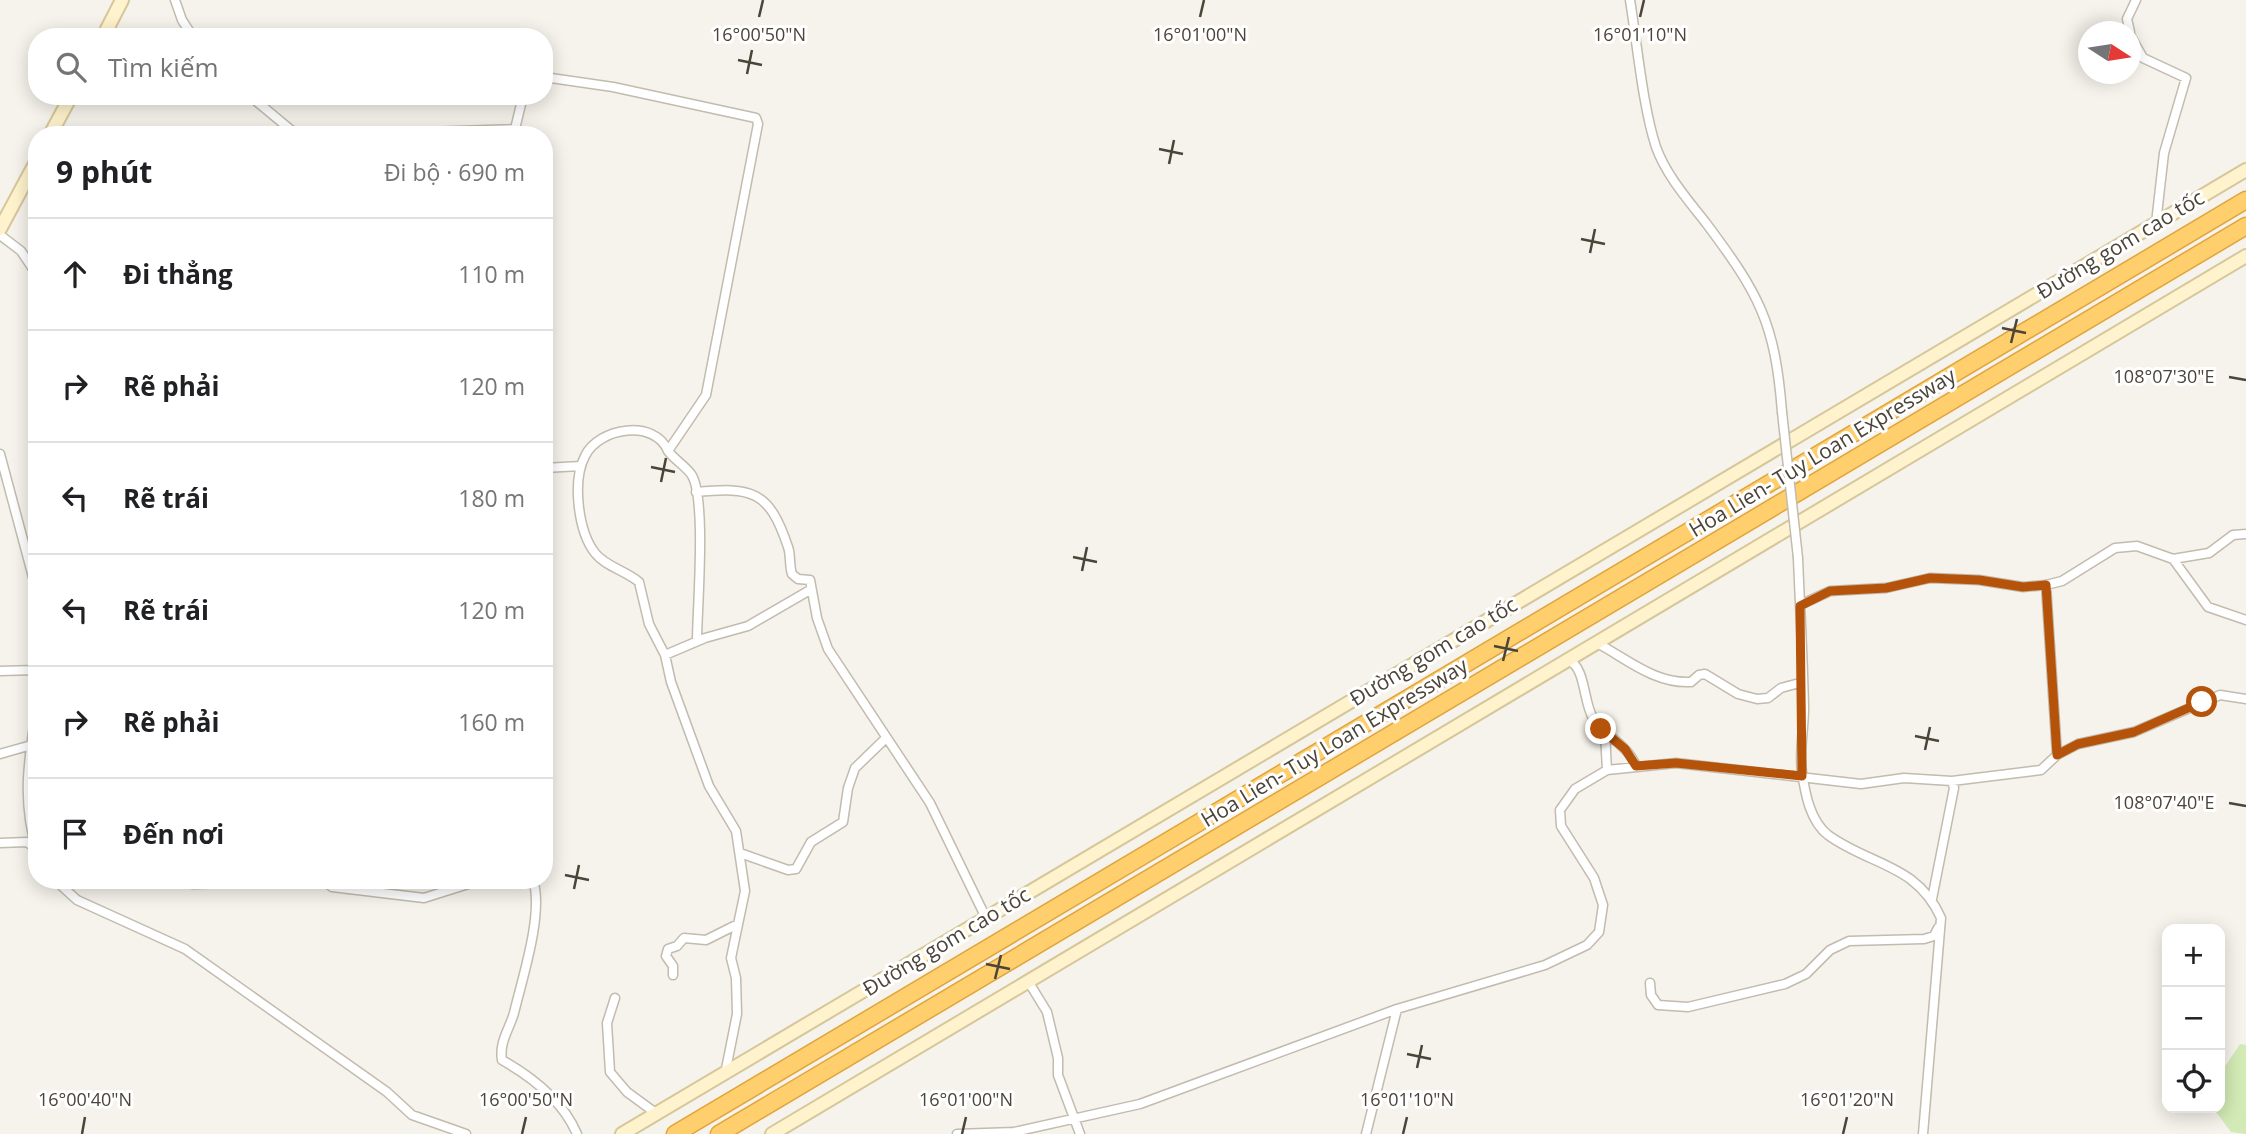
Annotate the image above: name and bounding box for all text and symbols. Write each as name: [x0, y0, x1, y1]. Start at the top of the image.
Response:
north arrow: [2078, 21, 2141, 84]
text: 16°00'50"N: [712, 22, 806, 46]
text: 16°01'00"N: [1153, 22, 1247, 46]
text: 16°01'10"N: [1593, 22, 1687, 46]
search box: [28, 28, 553, 105]
icon: search: [52, 48, 90, 86]
text: Tìm kiếm: [108, 49, 219, 85]
text: 9 phút: [56, 151, 152, 192]
text: Đi bộ · 690 m: [384, 156, 525, 188]
street label: Đường gom cao tốc: [2031, 183, 2209, 305]
icon: ahead: [56, 255, 94, 293]
text: Đi thẳng: [123, 256, 233, 292]
text: 110 m: [458, 258, 525, 290]
street label: Hoa Lien- Tuy Loan Expressway: [1683, 361, 1961, 543]
text: 108°07'30"E: [2114, 364, 2214, 388]
icon: right: [56, 367, 94, 405]
text: Rẽ phải: [123, 368, 219, 404]
text: 120 m: [458, 370, 525, 402]
icon: left: [56, 479, 94, 517]
text: Rẽ trái: [123, 480, 209, 516]
text: 180 m: [458, 482, 525, 514]
street label: Đường gom cao tốc: [1344, 590, 1522, 712]
icon: left: [56, 591, 94, 629]
text: Rẽ trái: [123, 592, 209, 628]
text: 120 m: [458, 594, 525, 626]
street label: Hoa Lien- Tuy Loan Expressway: [1195, 651, 1473, 833]
route start: [2186, 686, 2217, 717]
icon: right: [56, 703, 94, 741]
text: Rẽ phải: [123, 704, 219, 740]
text: 160 m: [458, 706, 525, 738]
route end: [1585, 713, 1616, 744]
text: 108°07'40"E: [2114, 790, 2214, 814]
icon: arrive: [56, 815, 94, 853]
text: Đến nơi: [123, 816, 224, 852]
street label: Đường gom cao tốc: [857, 880, 1035, 1002]
map controls: [2162, 924, 2225, 1113]
button: +: [2162, 924, 2225, 987]
button: −: [2162, 987, 2225, 1050]
button: locate: [2162, 1050, 2225, 1113]
text: 16°00'40"N: [38, 1087, 132, 1111]
text: 16°00'50"N: [479, 1087, 573, 1111]
text: 16°01'00"N: [919, 1087, 1013, 1111]
text: 16°01'10"N: [1360, 1087, 1454, 1111]
text: 16°01'20"N: [1800, 1087, 1894, 1111]

